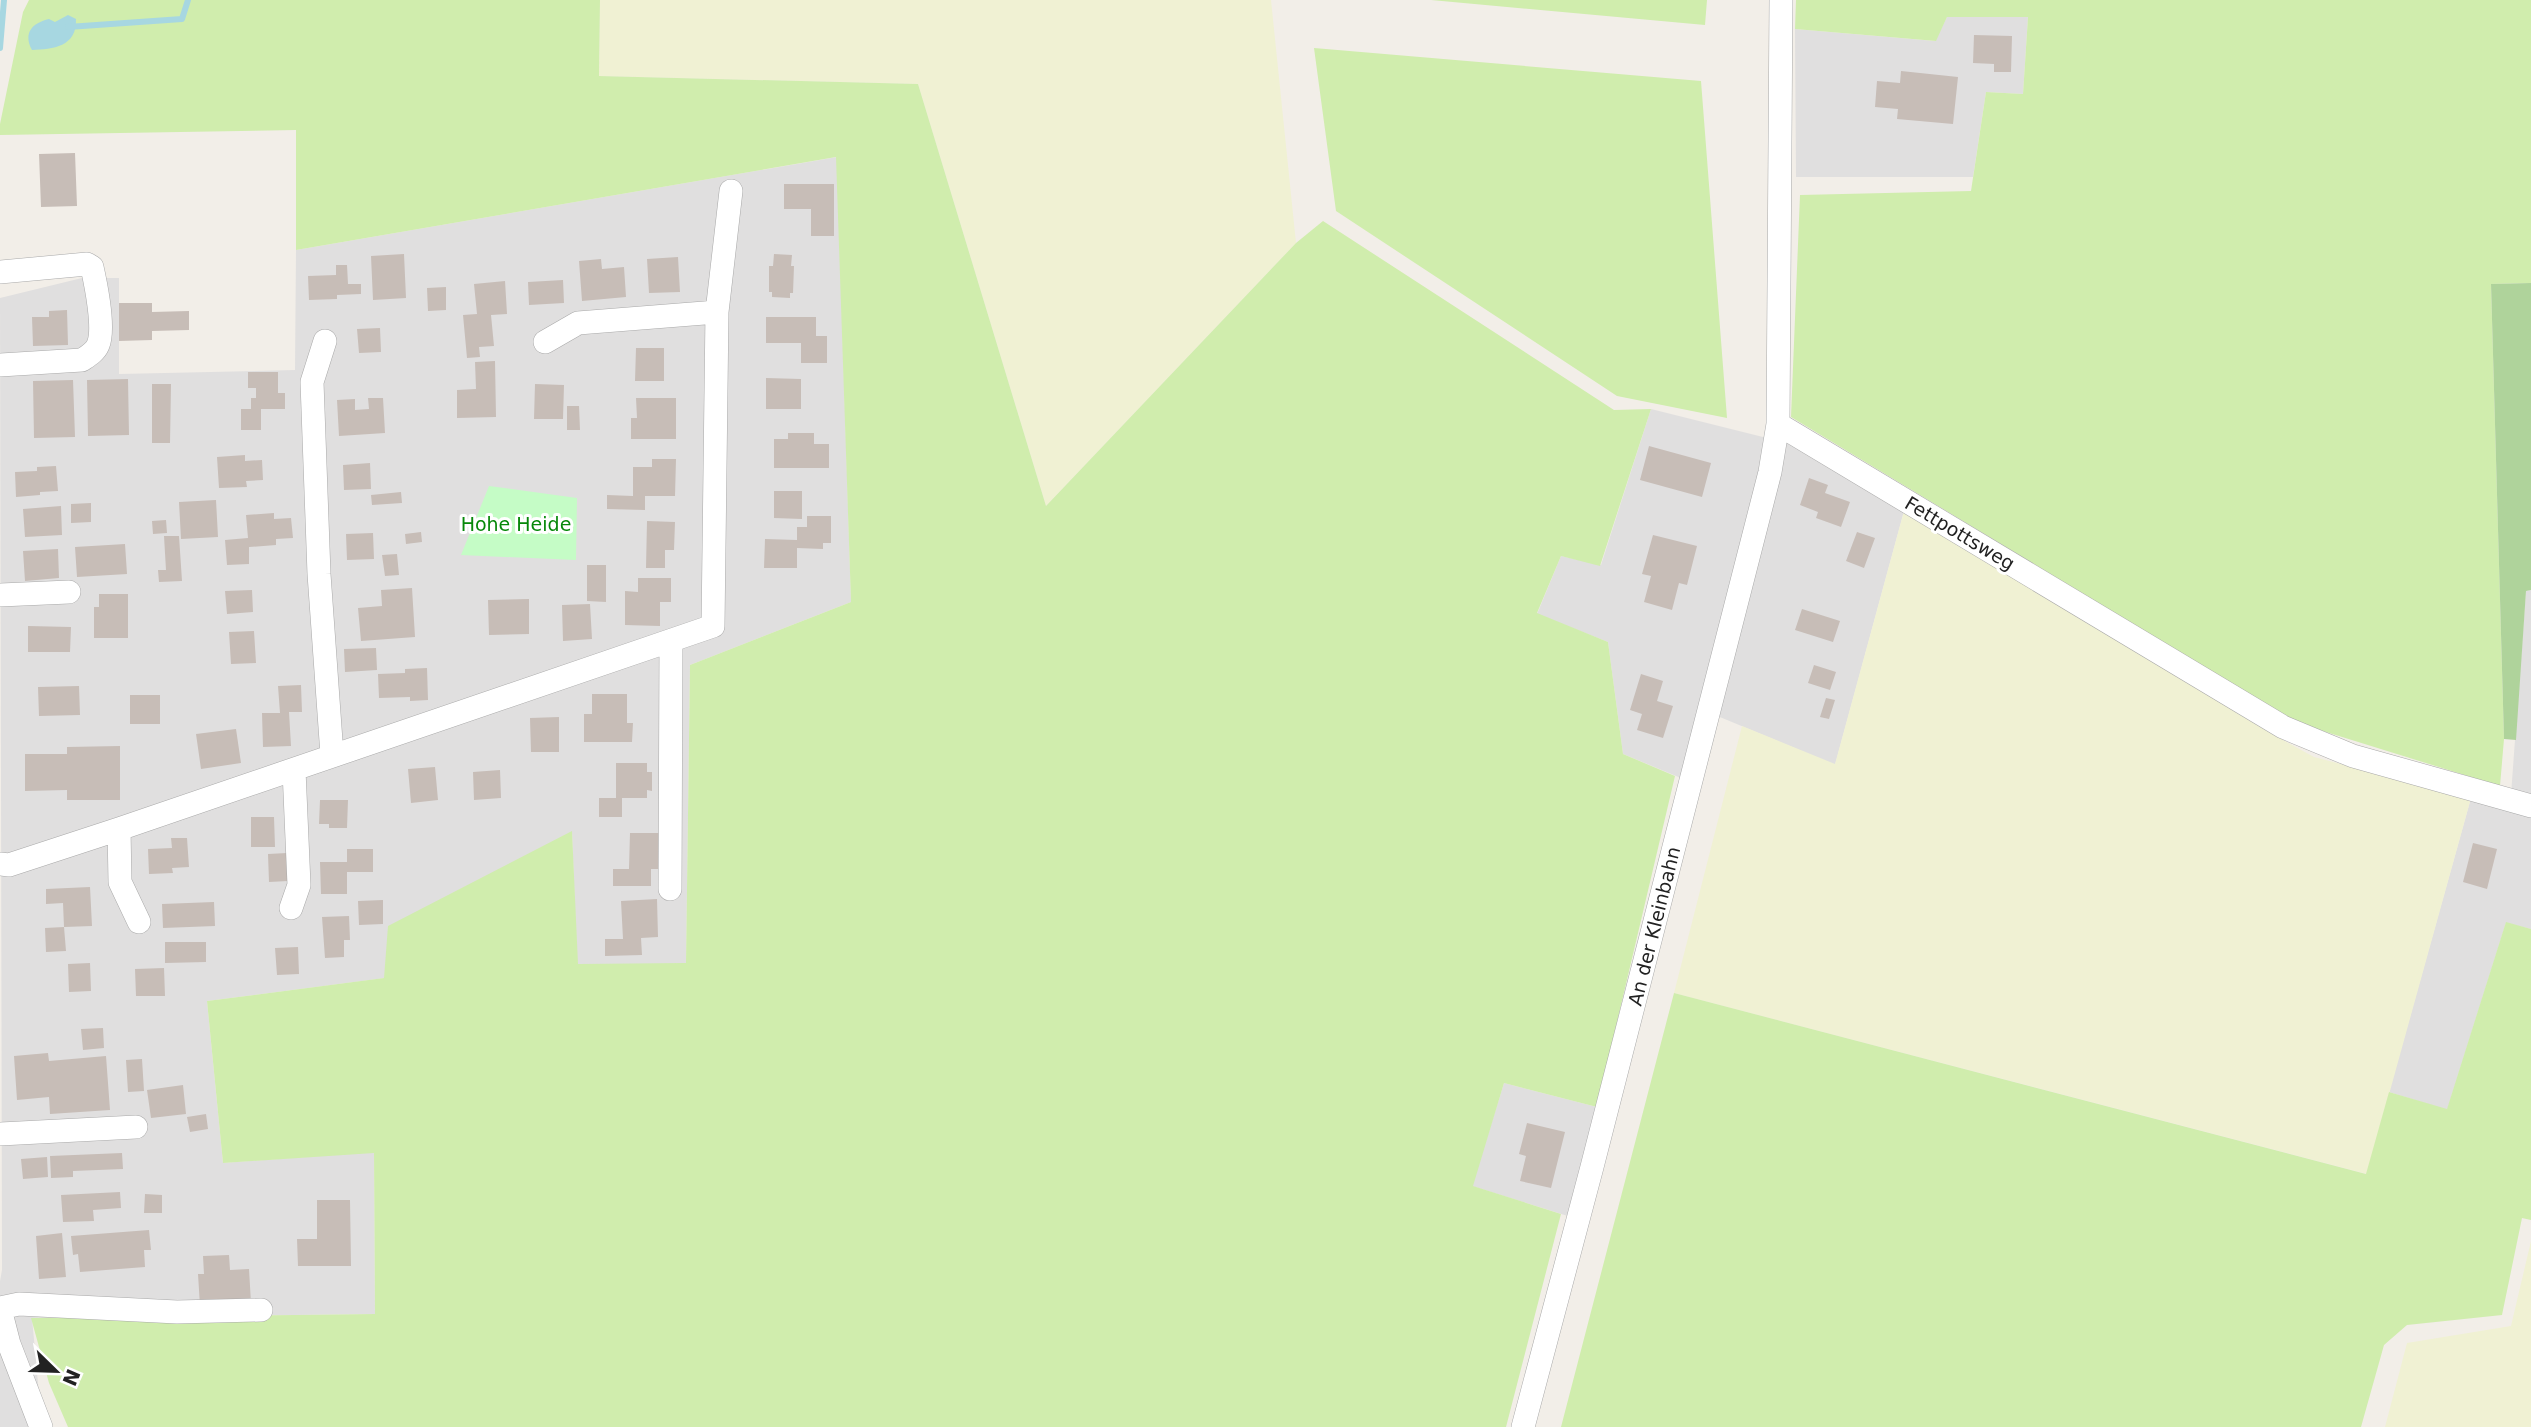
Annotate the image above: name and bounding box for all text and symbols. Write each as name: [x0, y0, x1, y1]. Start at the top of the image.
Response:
street label: Fettpottsweg: [1901, 492, 2019, 574]
park label: Hohe Heide: [461, 513, 571, 535]
street label: An der Kleinbahn: [1624, 844, 1684, 1008]
north arrow: [21, 1336, 91, 1406]
text: N: [58, 1366, 85, 1389]

